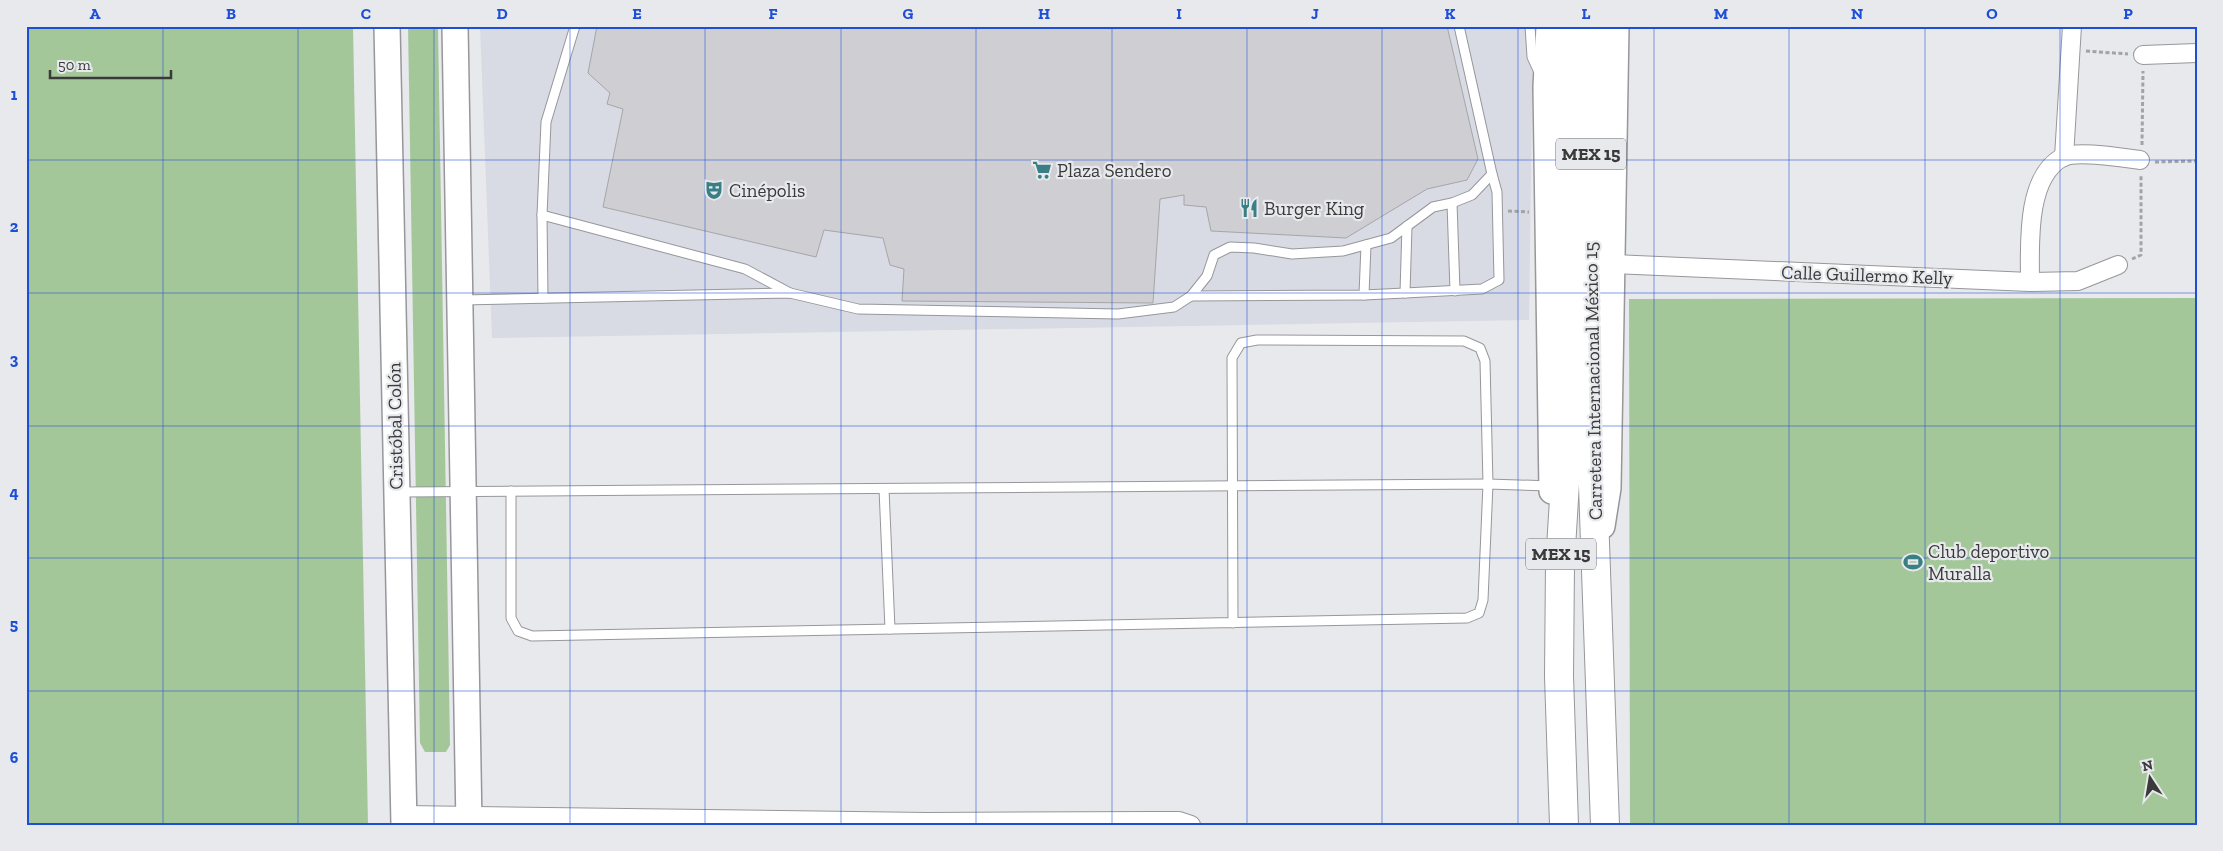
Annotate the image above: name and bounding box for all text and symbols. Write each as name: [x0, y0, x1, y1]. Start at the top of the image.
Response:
text: A: [90, 4, 101, 23]
text: B: [226, 4, 236, 23]
text: C: [361, 4, 371, 23]
text: D: [496, 4, 508, 23]
text: E: [632, 4, 642, 23]
text: F: [768, 4, 778, 23]
text: G: [903, 4, 914, 23]
text: H: [1038, 4, 1050, 23]
text: I: [1176, 4, 1182, 23]
text: J: [1311, 4, 1319, 23]
text: K: [1445, 4, 1456, 23]
text: L: [1582, 4, 1591, 23]
text: M: [1714, 4, 1728, 23]
text: N: [1851, 4, 1863, 23]
text: O: [1986, 4, 1998, 23]
text: P: [2123, 4, 2133, 23]
scale bar: [50, 48, 171, 80]
text: 50 m: [58, 56, 91, 74]
text: 1: [11, 85, 18, 104]
road number: MEX 15: [1556, 138, 1626, 170]
supermarket icon: Plaza Sendero: [1031, 159, 1053, 181]
place label: Plaza Sendero: [1057, 159, 1172, 182]
theatre icon: Cinépolis: [703, 179, 725, 201]
place label: Cinépolis: [729, 179, 805, 202]
restaurant icon: Burger King: [1238, 197, 1260, 219]
place label: Burger King: [1264, 197, 1365, 220]
text: 2: [10, 217, 19, 236]
street label: Carretera Internacional México 15: [1579, 242, 1607, 520]
street label: Calle Guillermo Kelly: [1781, 261, 1953, 289]
text: 3: [10, 350, 19, 369]
street label: Cristóbal Colón: [382, 362, 408, 490]
text: 4: [9, 483, 19, 502]
road number: MEX 15: [1526, 538, 1596, 570]
place label: Club deportivo Muralla: [1928, 540, 2049, 585]
sports icon: Club deportivo Muralla: [1902, 551, 1924, 573]
text: 5: [10, 615, 18, 634]
text: 6: [10, 748, 19, 767]
north arrow: [2126, 754, 2176, 804]
text: N: [2140, 756, 2155, 775]

